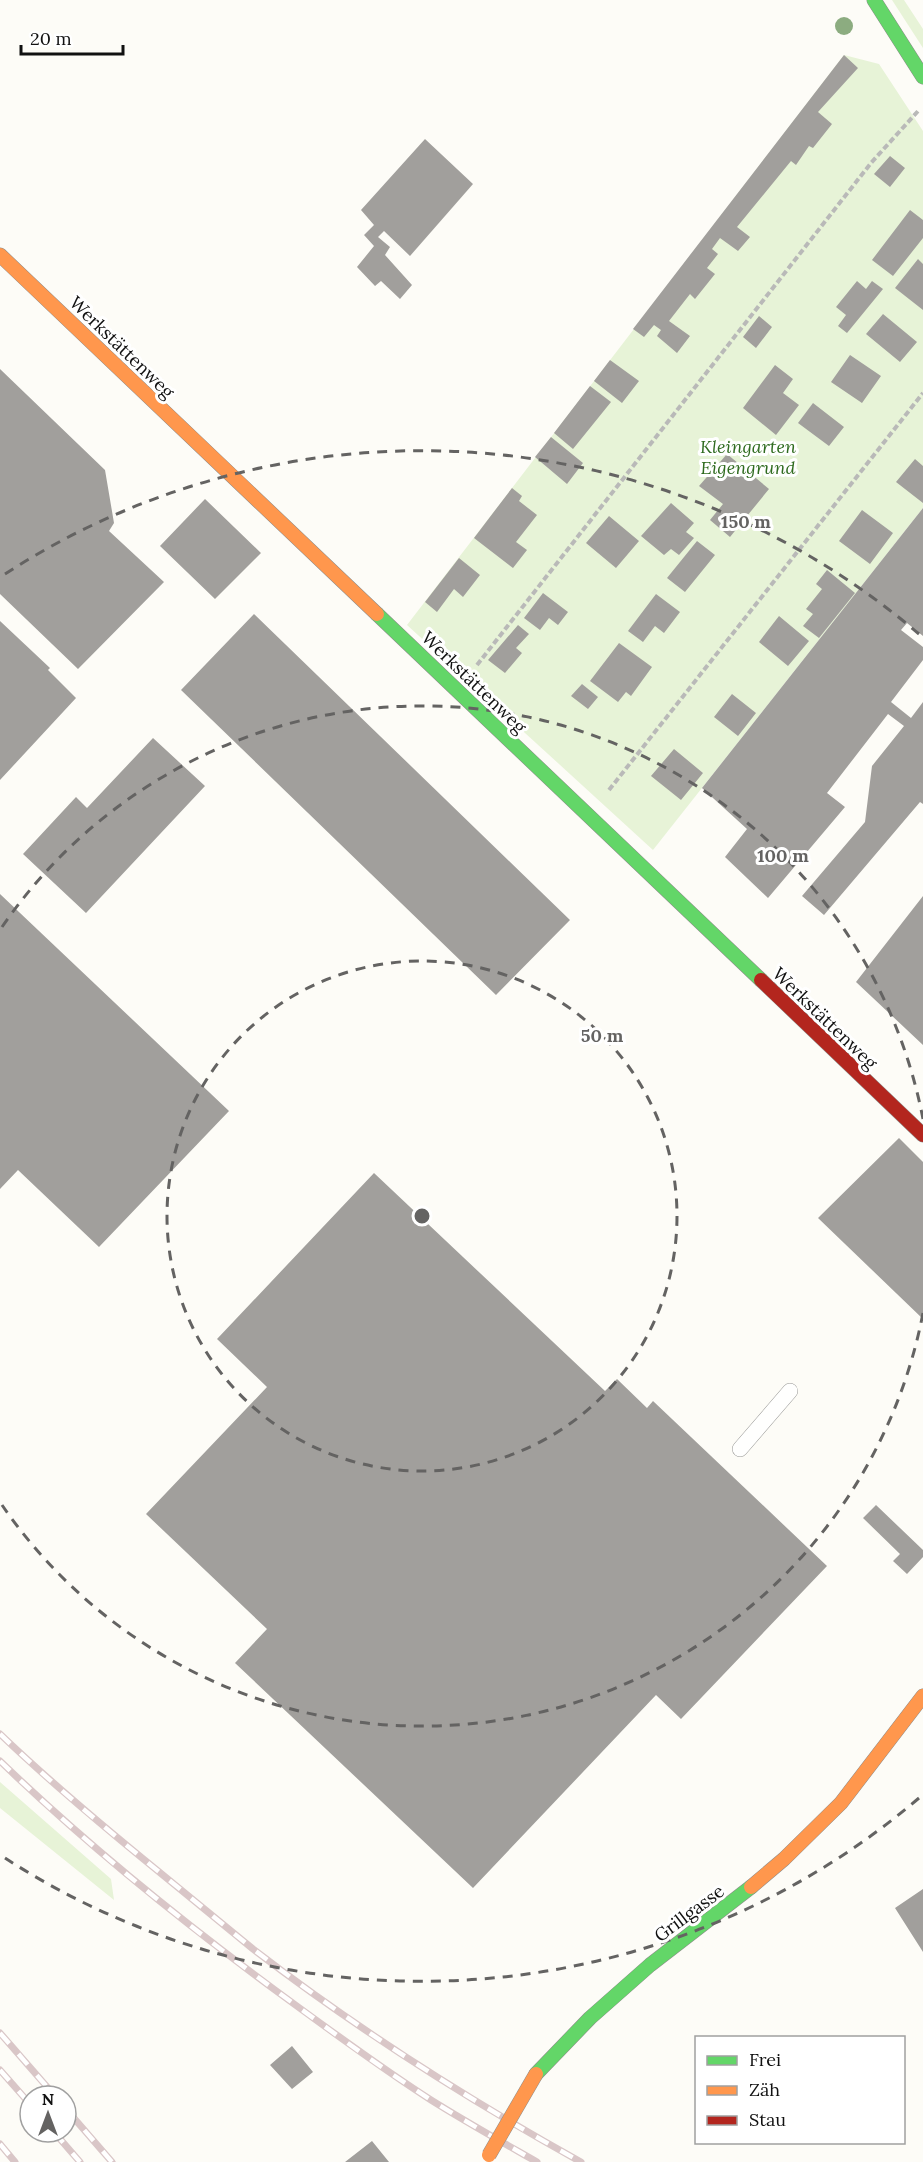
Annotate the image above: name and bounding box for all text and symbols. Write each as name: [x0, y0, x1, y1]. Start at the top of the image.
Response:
scale bar: [21, 18, 123, 56]
text: 20 m: [30, 27, 72, 50]
street label: Werkstättenweg: [65, 291, 180, 404]
park label: Kleingarten Eigengrund: [700, 435, 796, 479]
text: 150 m: [721, 510, 771, 533]
street label: Werkstättenweg: [417, 626, 532, 739]
text: 100 m: [757, 844, 809, 867]
street label: Werkstättenweg: [768, 962, 883, 1075]
text: 50 m: [581, 1024, 624, 1047]
centre of rings: [412, 1206, 432, 1226]
street label: Grillgasse: [649, 1879, 729, 1947]
legend: [695, 2036, 905, 2144]
text: Frei: [749, 2048, 781, 2071]
text: Zäh: [749, 2078, 780, 2101]
north arrow: [18, 2084, 78, 2144]
text: N: [42, 2089, 54, 2109]
text: Stau: [749, 2108, 786, 2131]

